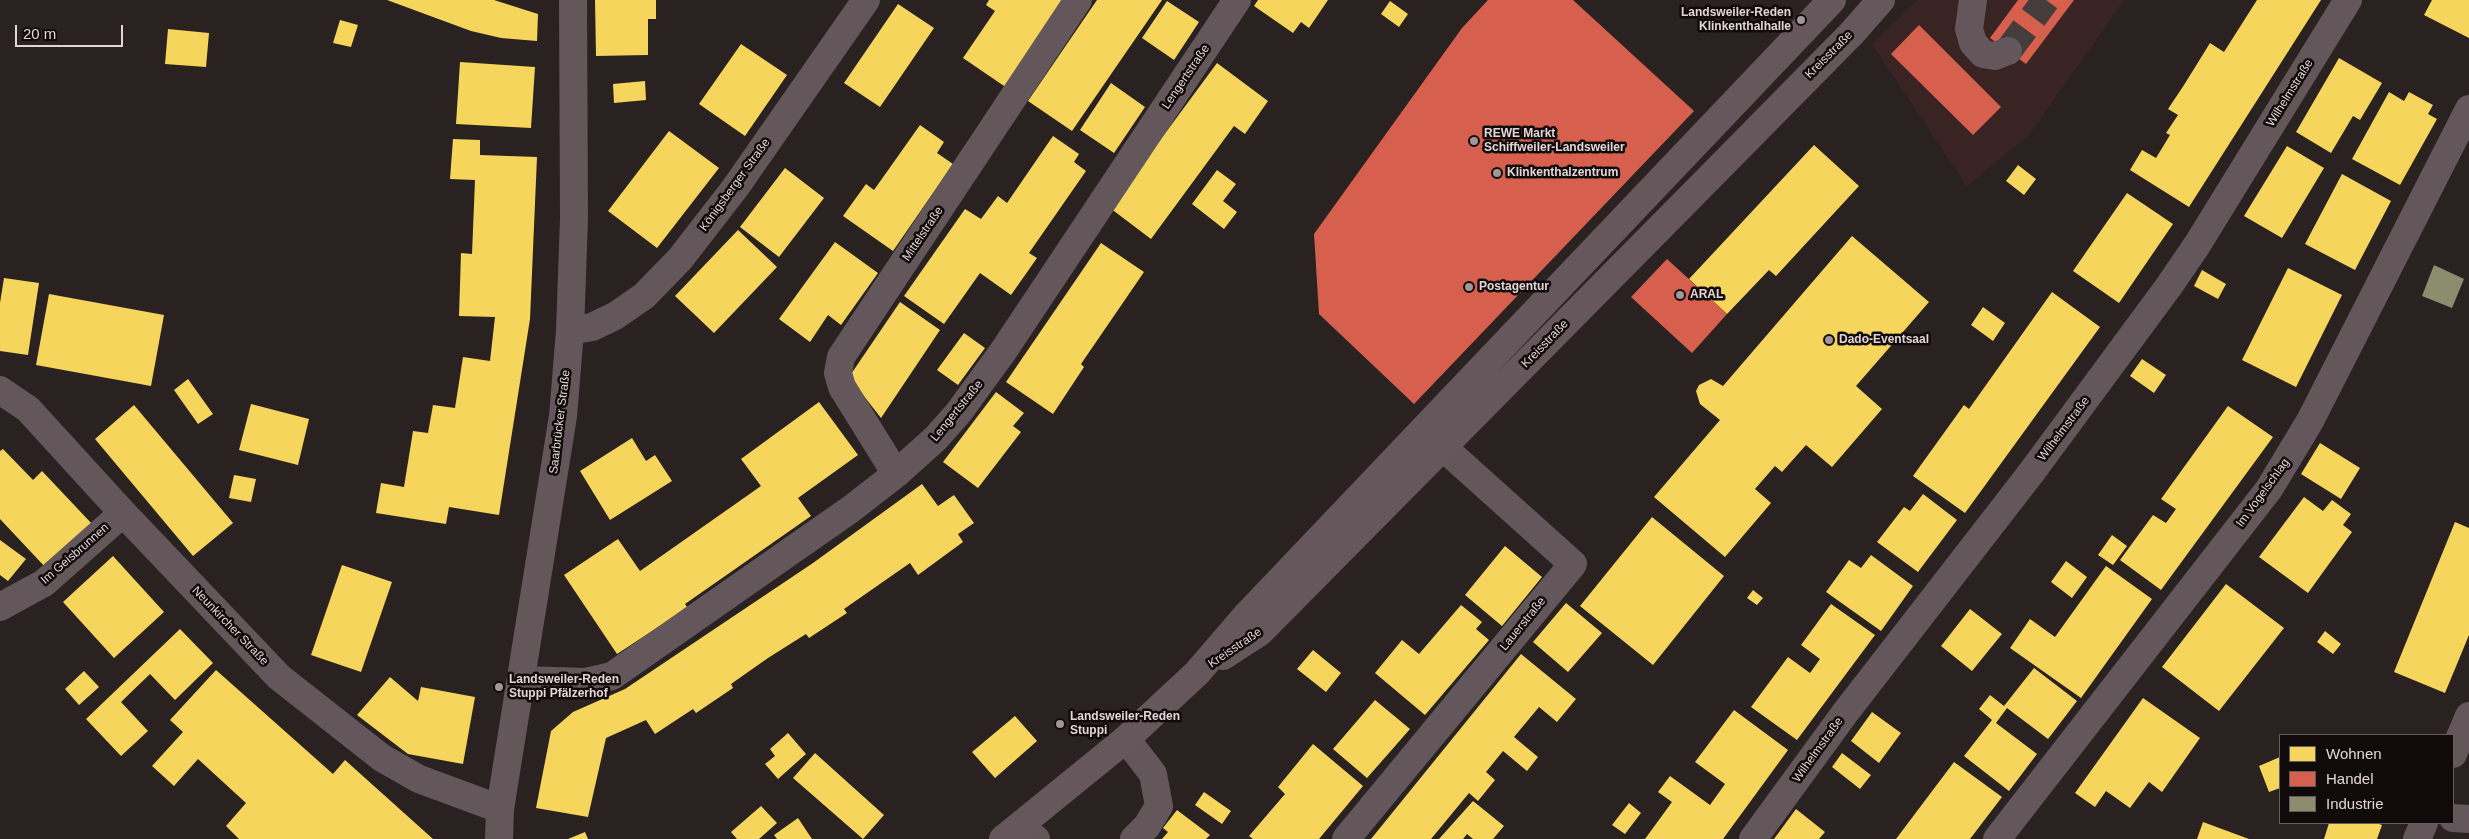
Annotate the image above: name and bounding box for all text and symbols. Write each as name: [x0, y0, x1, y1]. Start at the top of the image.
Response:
place label: Landsweiler-Reden Klinkenthalhalle: [1681, 6, 1791, 34]
marker: Landsweiler-Reden Klinkenthalhalle: [1795, 14, 1807, 26]
scale bar: [18, 15, 125, 47]
text: 20 m: [23, 25, 56, 42]
street label: Kreisstraße: [1802, 28, 1856, 82]
street label: Lengertstraße: [1159, 42, 1213, 112]
street label: Wilhelmstraße: [2264, 57, 2316, 129]
place label: REWE Markt Schiffweiler-Landsweiler: [1484, 127, 1625, 155]
marker: REWE Markt Schiffweiler-Landsweiler: [1468, 135, 1480, 147]
street label: Königsberger Straße: [697, 136, 773, 234]
place label: Klinkenthalzentrum: [1507, 166, 1618, 180]
marker: Klinkenthalzentrum: [1491, 167, 1503, 179]
street label: Mittelstraße: [900, 204, 946, 264]
place label: Postagentur: [1479, 280, 1549, 294]
marker: Postagentur: [1463, 281, 1475, 293]
place label: ARAL: [1690, 288, 1723, 302]
marker: ARAL: [1674, 289, 1686, 301]
street label: Kreisstraße: [1519, 317, 1571, 371]
place label: Dado-Eventsaal: [1839, 333, 1929, 347]
marker: Dado-Eventsaal: [1823, 334, 1835, 346]
street label: Saarbrücker Straße: [546, 369, 574, 475]
street label: Lengertstraße: [928, 377, 986, 445]
street label: Wilhelmstraße: [2035, 394, 2093, 464]
street label: Im Vogelschlag: [2233, 456, 2293, 530]
street label: Im Geisbrunnen: [38, 521, 112, 587]
street label: Neunkircher Straße: [189, 584, 271, 668]
street label: Lauerstraße: [1497, 594, 1549, 654]
street label: Kreisstraße: [1206, 625, 1264, 671]
place label: Landsweiler-Reden Stuppi Pfälzerhof: [509, 673, 619, 701]
marker: Landsweiler-Reden Stuppi Pfälzerhof: [493, 681, 505, 693]
place label: Landsweiler-Reden Stuppi: [1070, 710, 1180, 738]
street label: Wilhelmstraße: [1790, 715, 1846, 785]
marker: Landsweiler-Reden Stuppi: [1054, 718, 1066, 730]
legend: [2279, 734, 2454, 824]
text: Wohnen: [2326, 745, 2382, 762]
text: Handel: [2326, 770, 2374, 787]
text: Industrie: [2326, 795, 2384, 812]

